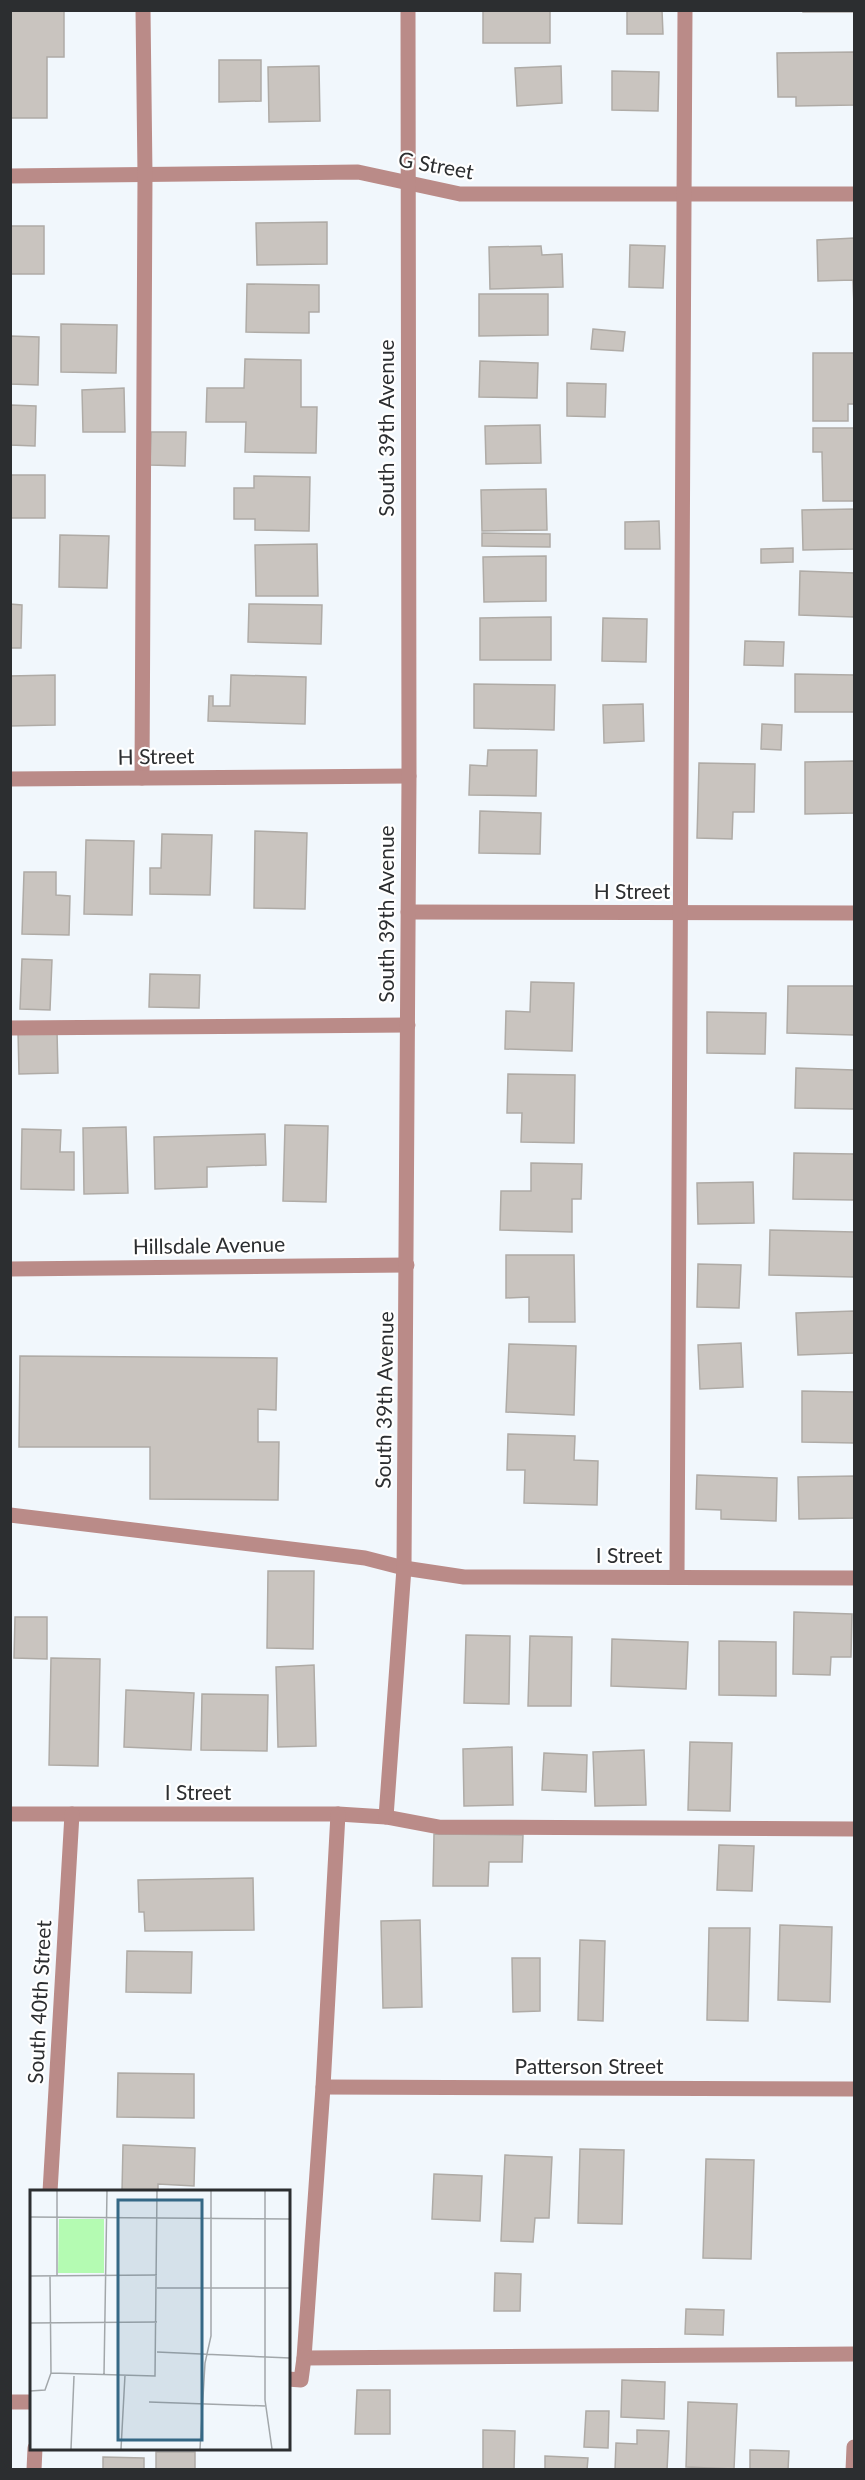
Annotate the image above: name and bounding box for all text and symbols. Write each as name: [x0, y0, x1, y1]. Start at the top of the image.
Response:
street label: G Street: [397, 146, 476, 184]
street label: South 39th Avenue: [373, 339, 398, 517]
street label: H Street: [117, 742, 195, 769]
street label: South 39th Avenue: [373, 825, 398, 1003]
street label: H Street: [594, 878, 671, 903]
street label: Hillsdale Avenue: [133, 1231, 285, 1258]
street label: South 39th Avenue: [369, 1311, 398, 1489]
street label: I Street: [596, 1542, 663, 1567]
street label: I Street: [165, 1779, 232, 1804]
street label: South 40th Street: [22, 1919, 55, 2084]
street label: Patterson Street: [515, 2053, 664, 2078]
inset map: [30, 2190, 290, 2450]

